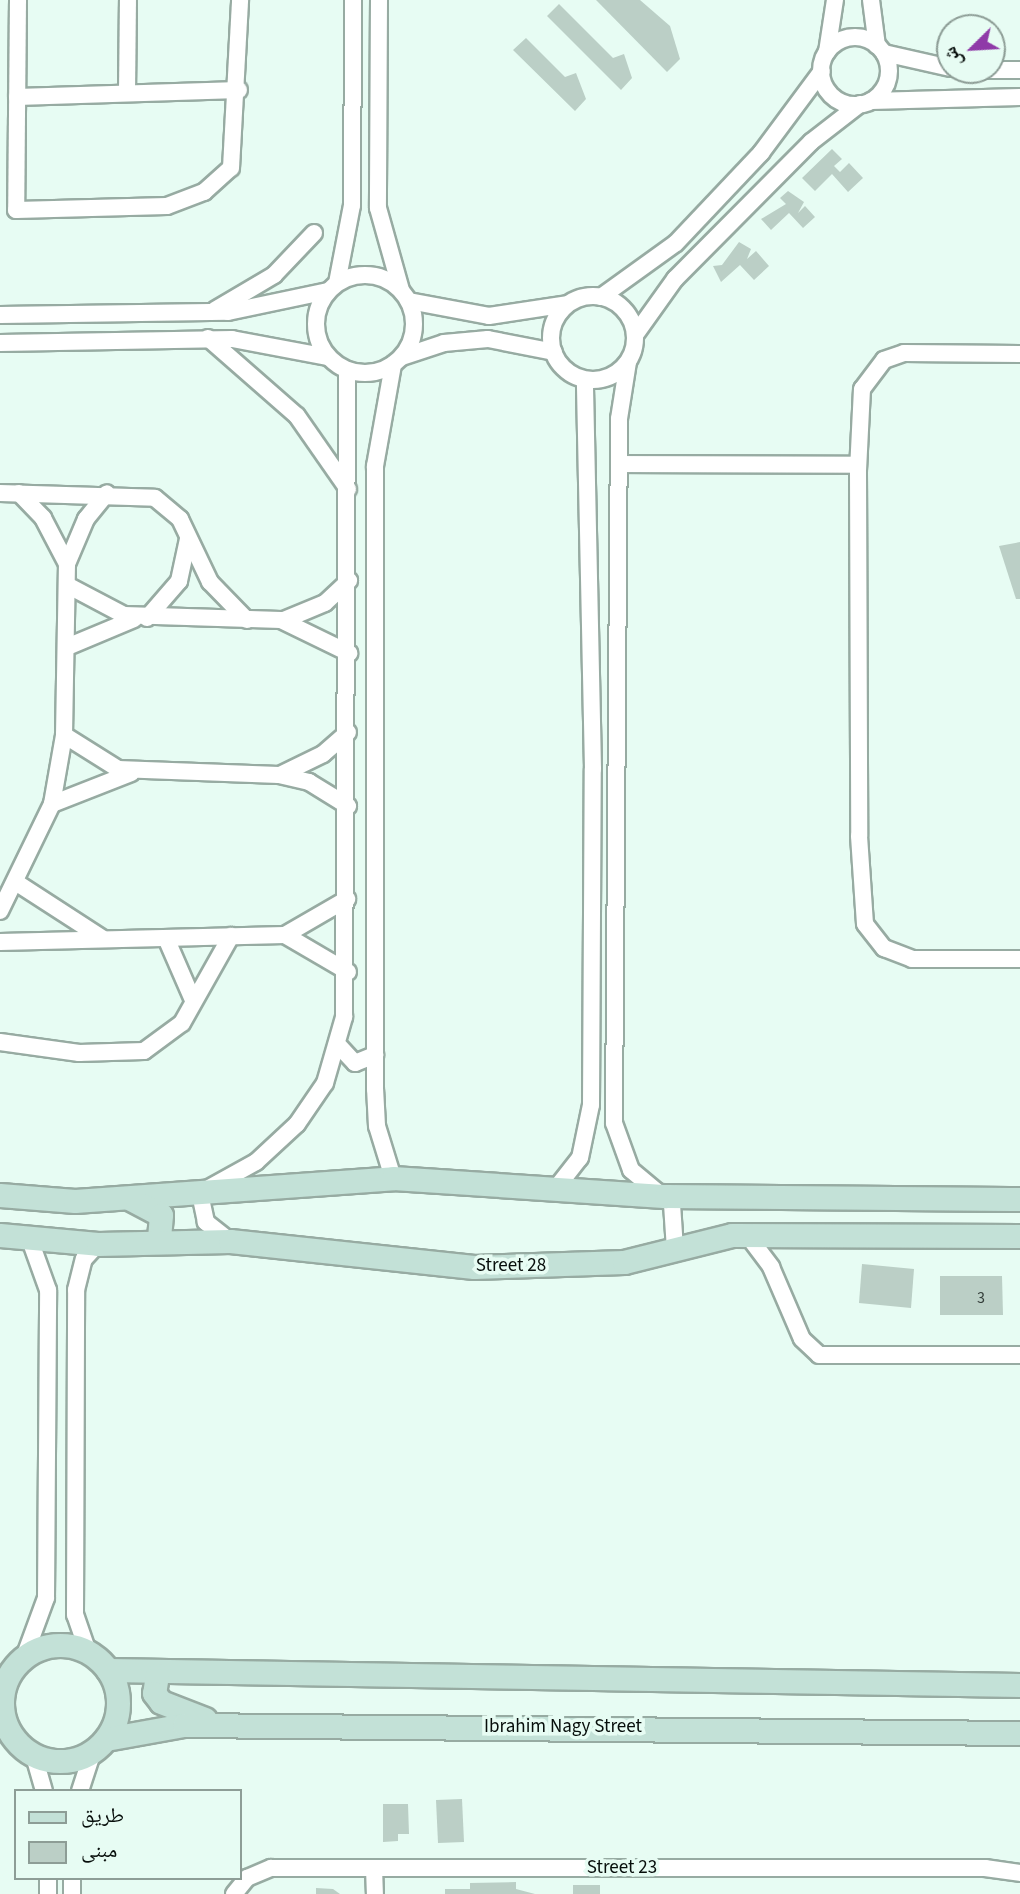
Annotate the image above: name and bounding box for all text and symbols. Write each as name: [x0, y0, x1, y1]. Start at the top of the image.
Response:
north arrow: [936, 14, 1006, 84]
text: ش: [937, 42, 970, 72]
street label: Street 28: [476, 1255, 546, 1277]
house number: 3: [977, 1288, 985, 1308]
street label: Ibrahim Nagy Street: [484, 1716, 642, 1738]
legend: [14, 1789, 242, 1880]
text: طريق: [81, 1800, 124, 1830]
text: مبنى: [81, 1835, 117, 1865]
street label: Street 23: [587, 1857, 657, 1879]

